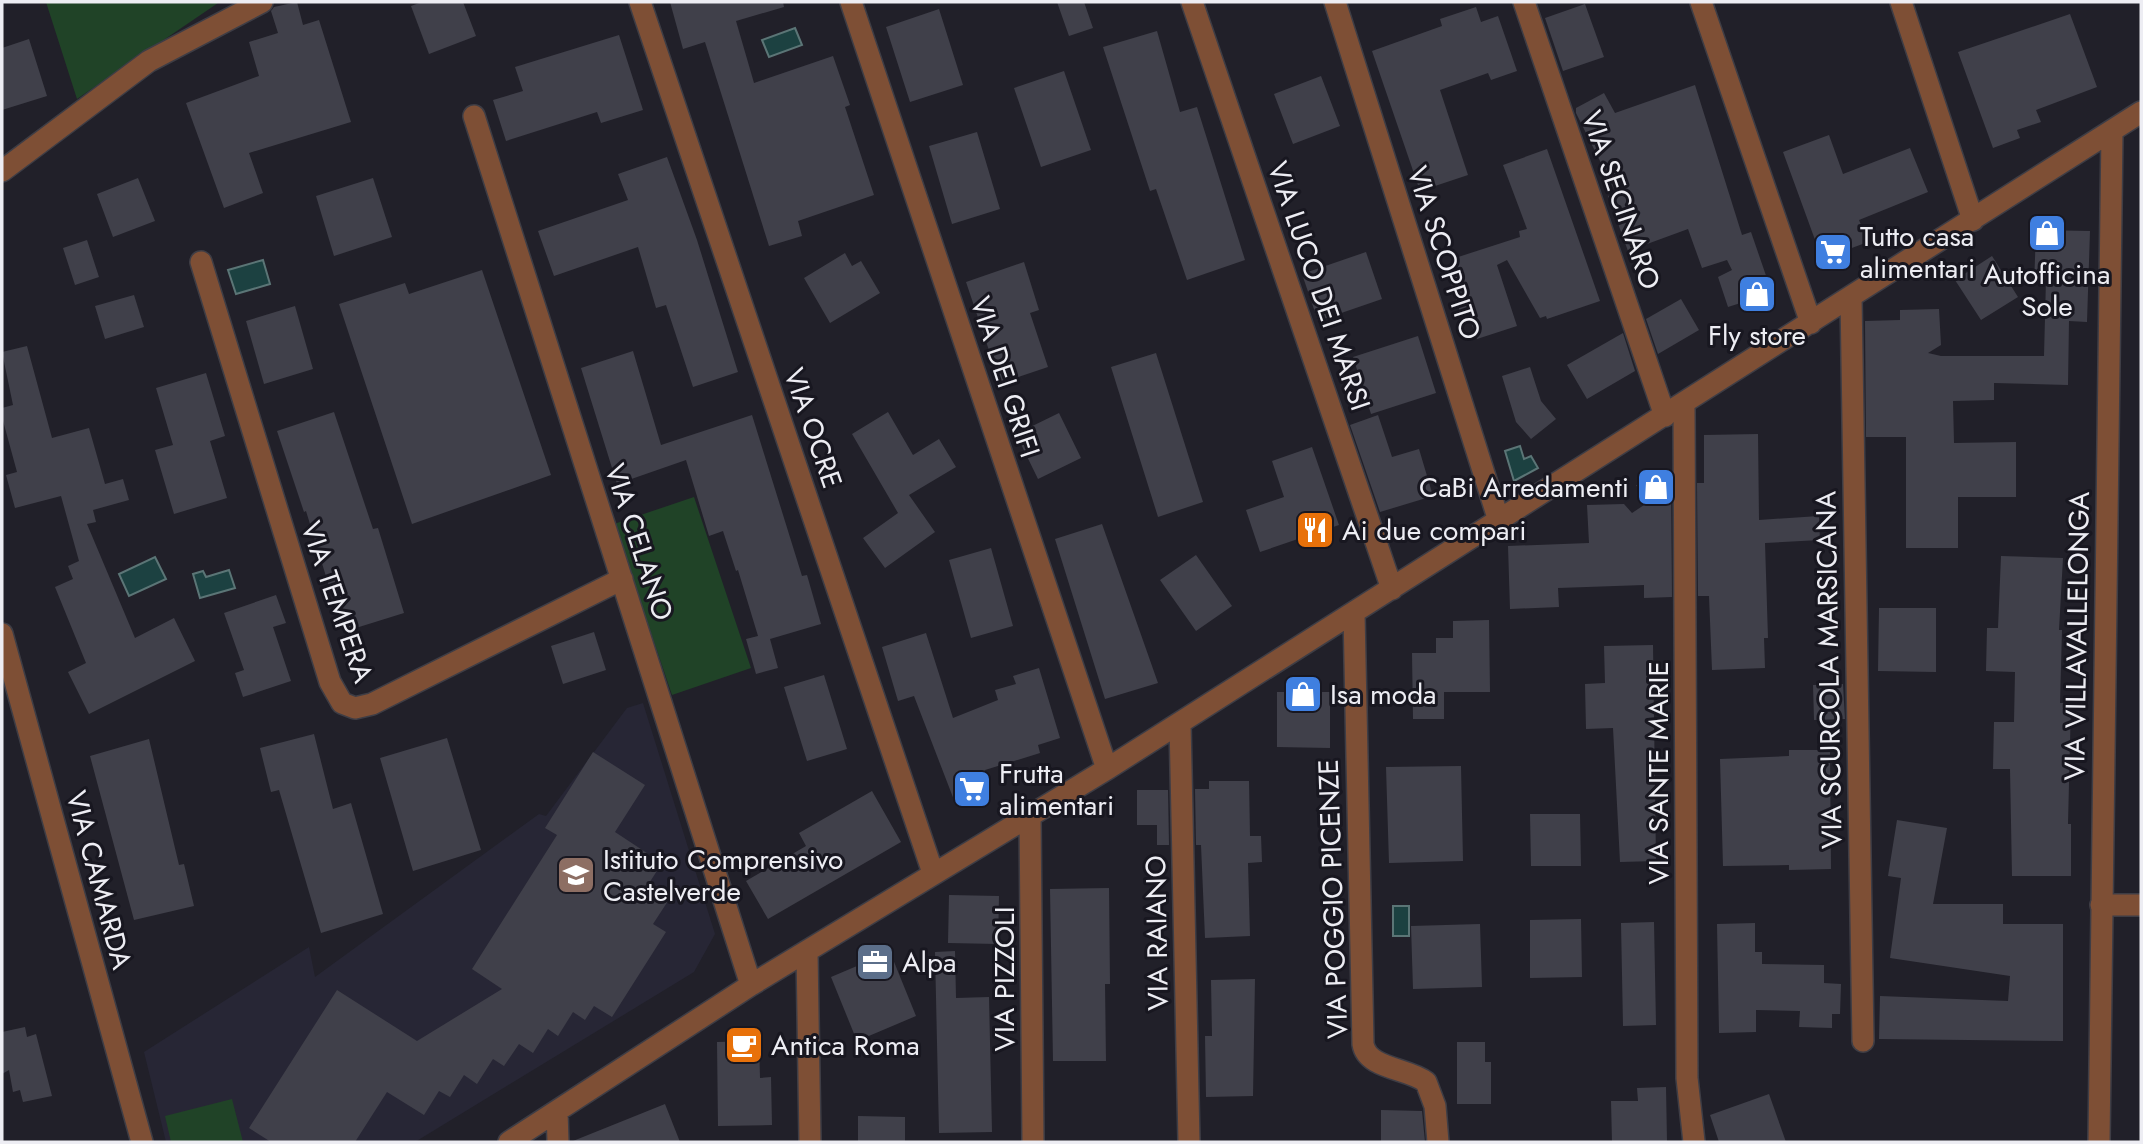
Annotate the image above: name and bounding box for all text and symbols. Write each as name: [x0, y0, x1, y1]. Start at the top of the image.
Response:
street label: VIA SECINARO: [1571, 105, 1671, 295]
street label: VIA LUCO DEI MARSI: [1257, 156, 1381, 416]
street label: VIA SCOPPITO: [1397, 161, 1491, 345]
shop icon: Autofficina Sole: [2026, 212, 2068, 254]
place label: Tutto casa alimentari: [1860, 216, 1975, 289]
supermarket icon: Tutto casa alimentari: [1812, 231, 1854, 273]
place label: Autofficina Sole: [1984, 254, 2110, 327]
shop icon: Fly store: [1736, 273, 1778, 315]
street label: VIA DEI GRIFI: [960, 291, 1050, 463]
place label: Fly store: [1708, 315, 1806, 356]
street label: VIA OCRE: [773, 362, 853, 494]
street label: VIA CELANO: [594, 458, 684, 626]
shop icon: CaBi Arredamenti: [1635, 466, 1677, 508]
place label: CaBi Arredamenti: [1419, 467, 1629, 508]
street label: VIA SCURCOLA MARSICANA: [1805, 490, 1853, 849]
street label: VIA VILLAVALLELONGA: [2054, 491, 2100, 781]
restaurant icon: Ai due compari: [1294, 509, 1336, 551]
place label: Ai due compari: [1342, 510, 1526, 551]
street label: VIA TEMPERA: [290, 516, 384, 689]
street label: VIA SANTE MARIE: [1638, 661, 1679, 885]
shop icon: Isa moda: [1282, 673, 1324, 715]
place label: Isa moda: [1330, 674, 1437, 715]
place label: Frutta alimentari: [999, 753, 1114, 826]
street label: VIA POGGIO PICENZE: [1308, 759, 1358, 1039]
supermarket icon: Frutta alimentari: [951, 768, 993, 810]
street label: VIA CAMARDA: [56, 786, 143, 974]
place label: Istituto Comprensivo Castelverde: [603, 839, 843, 912]
school or university icon: Istituto Comprensivo Castelverde: [555, 854, 597, 896]
street label: VIA RAIANO: [1135, 855, 1179, 1011]
street label: VIA PIZZOLI: [984, 906, 1025, 1052]
office icon: Alpa: [854, 941, 896, 983]
place label: Alpa: [902, 942, 956, 983]
cafe icon: Antica Roma: [723, 1024, 765, 1066]
place label: Antica Roma: [771, 1025, 920, 1066]

